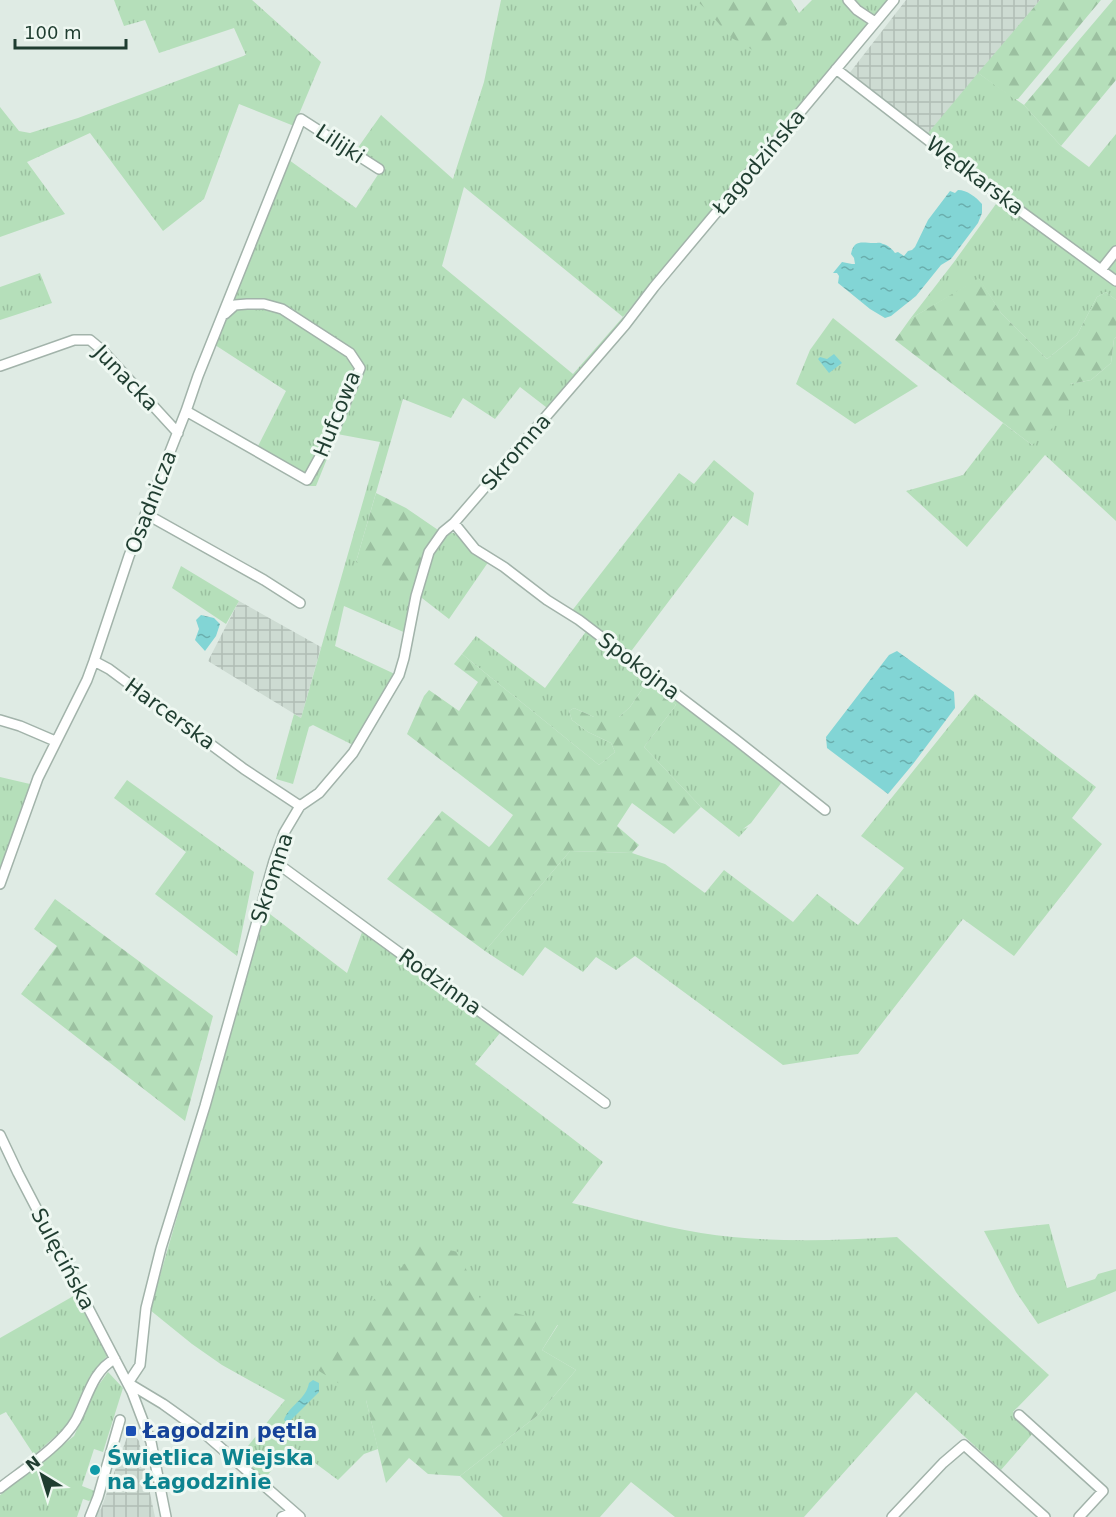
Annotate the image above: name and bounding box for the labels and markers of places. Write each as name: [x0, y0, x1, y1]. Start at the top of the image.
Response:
place label: Łagodzin pętla: [142, 1419, 318, 1443]
marker: Łagodzin pętla: [124, 1424, 138, 1438]
place label: Świetlica Wiejska na Łagodzinie: [107, 1445, 314, 1494]
marker: Świetlica Wiejska na Łagodzinie: [88, 1463, 102, 1477]

